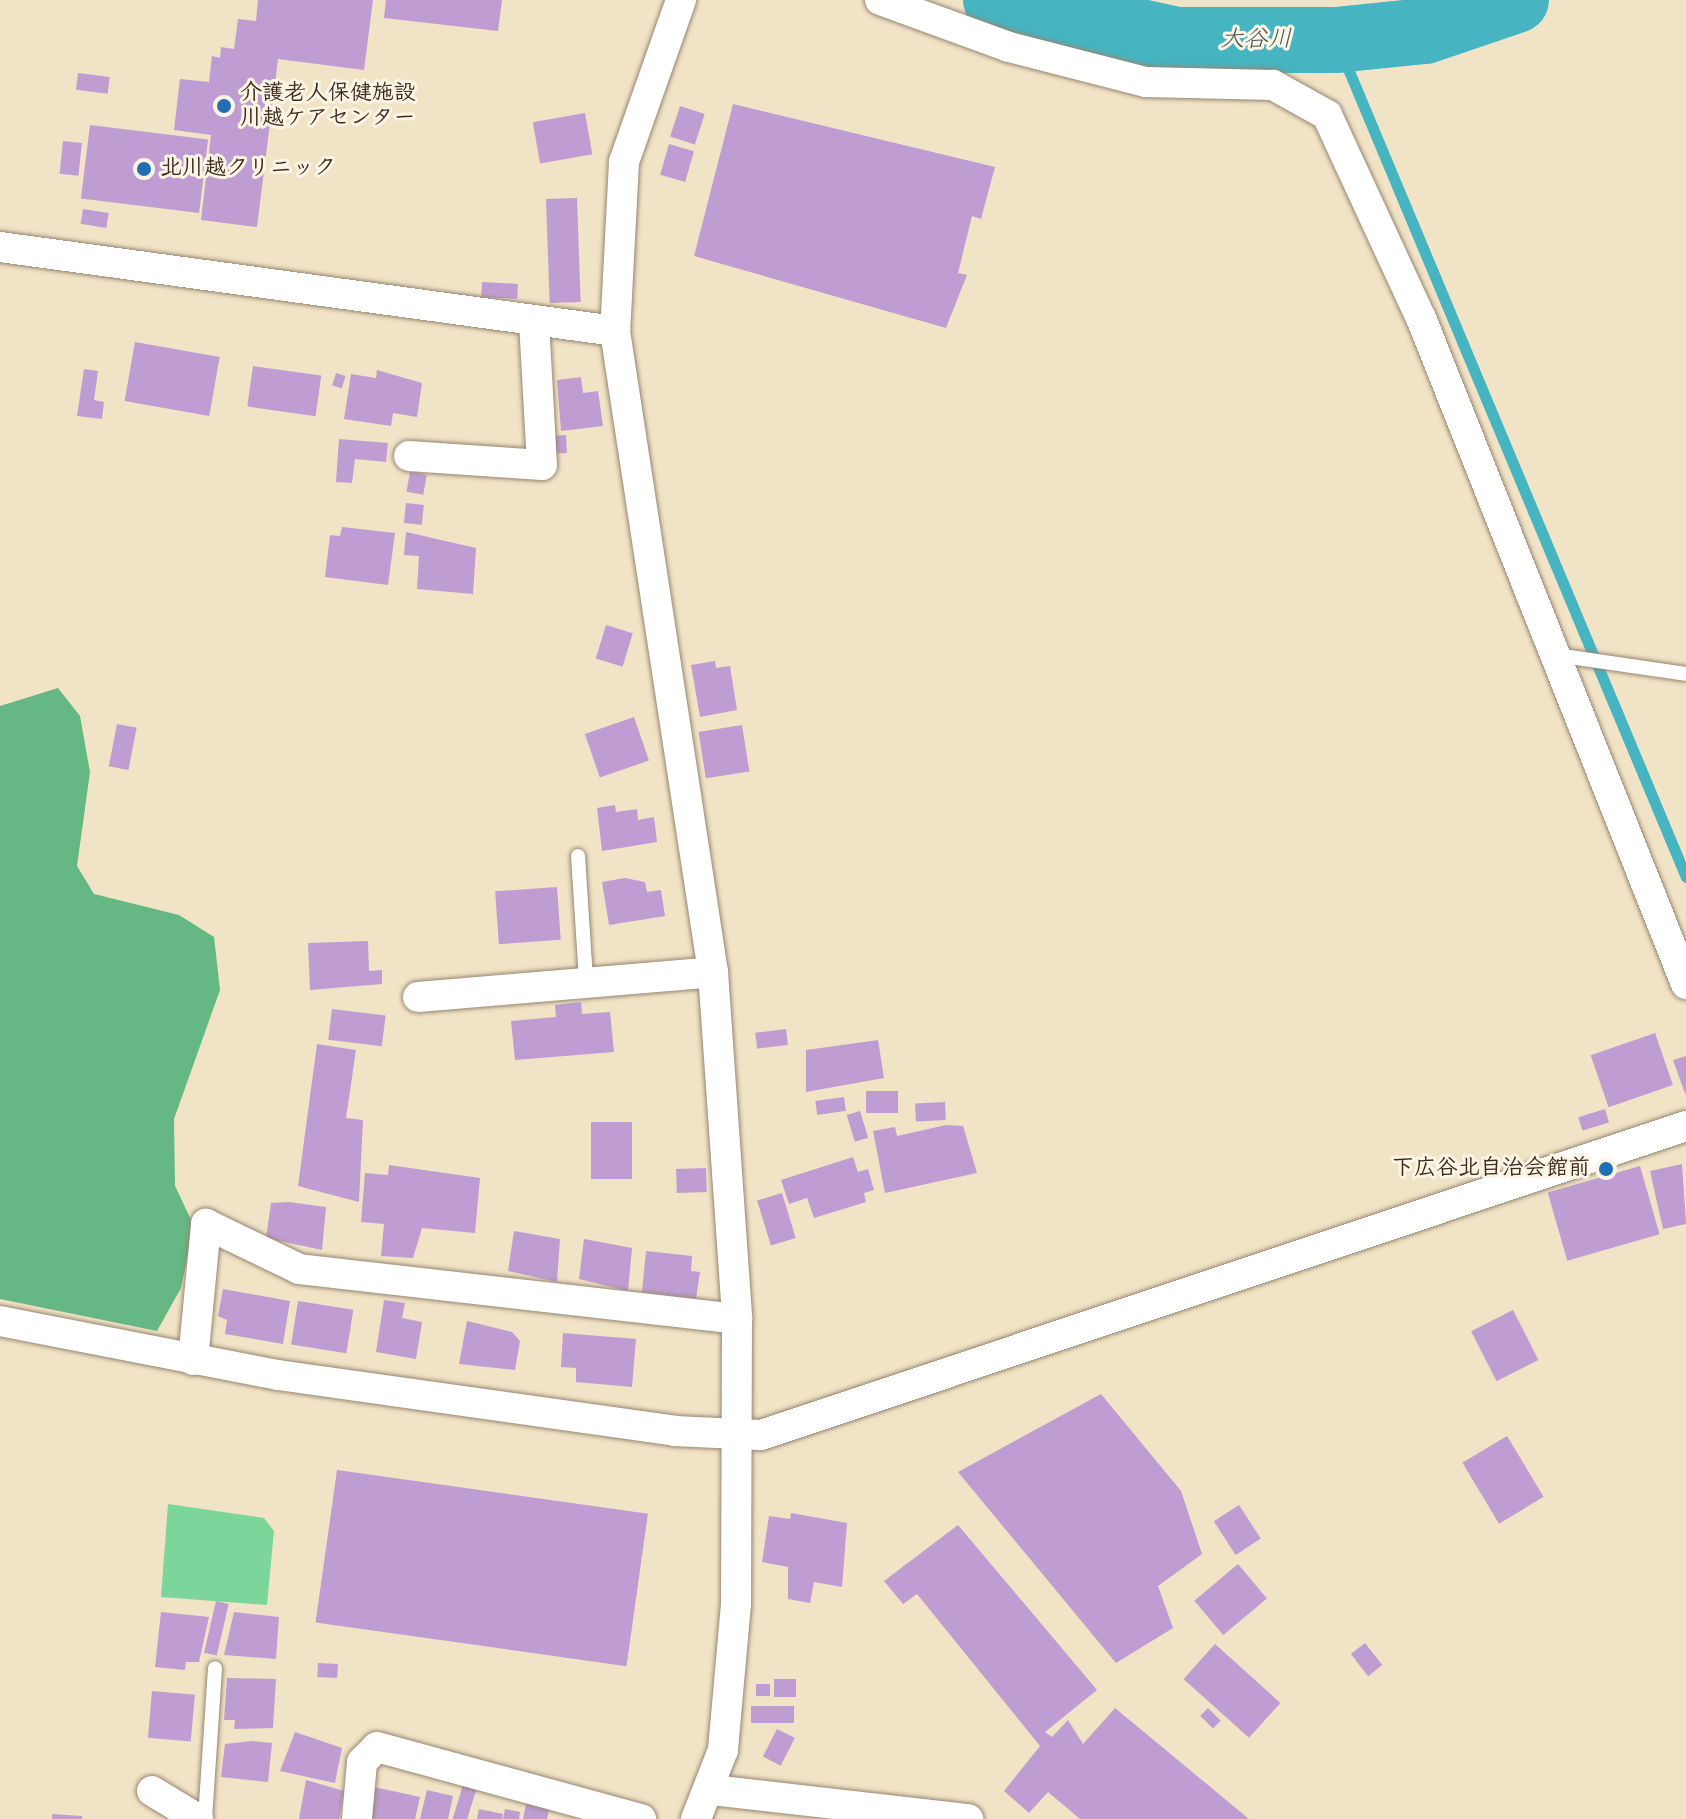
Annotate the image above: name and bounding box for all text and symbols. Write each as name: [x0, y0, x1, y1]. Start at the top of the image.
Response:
water label: 大谷川: [1220, 26, 1292, 54]
place label: 介護老人保健施設 川越ケアセンター: [240, 80, 416, 132]
marker: 介護老人保健施設 川越ケアセンター: [215, 97, 233, 115]
place label: 北川越クリニック: [160, 156, 336, 182]
marker: 北川越クリニック: [135, 160, 153, 178]
place label: 下広谷北自治会館前: [1392, 1156, 1590, 1182]
marker: 下広谷北自治会館前: [1597, 1160, 1615, 1178]

